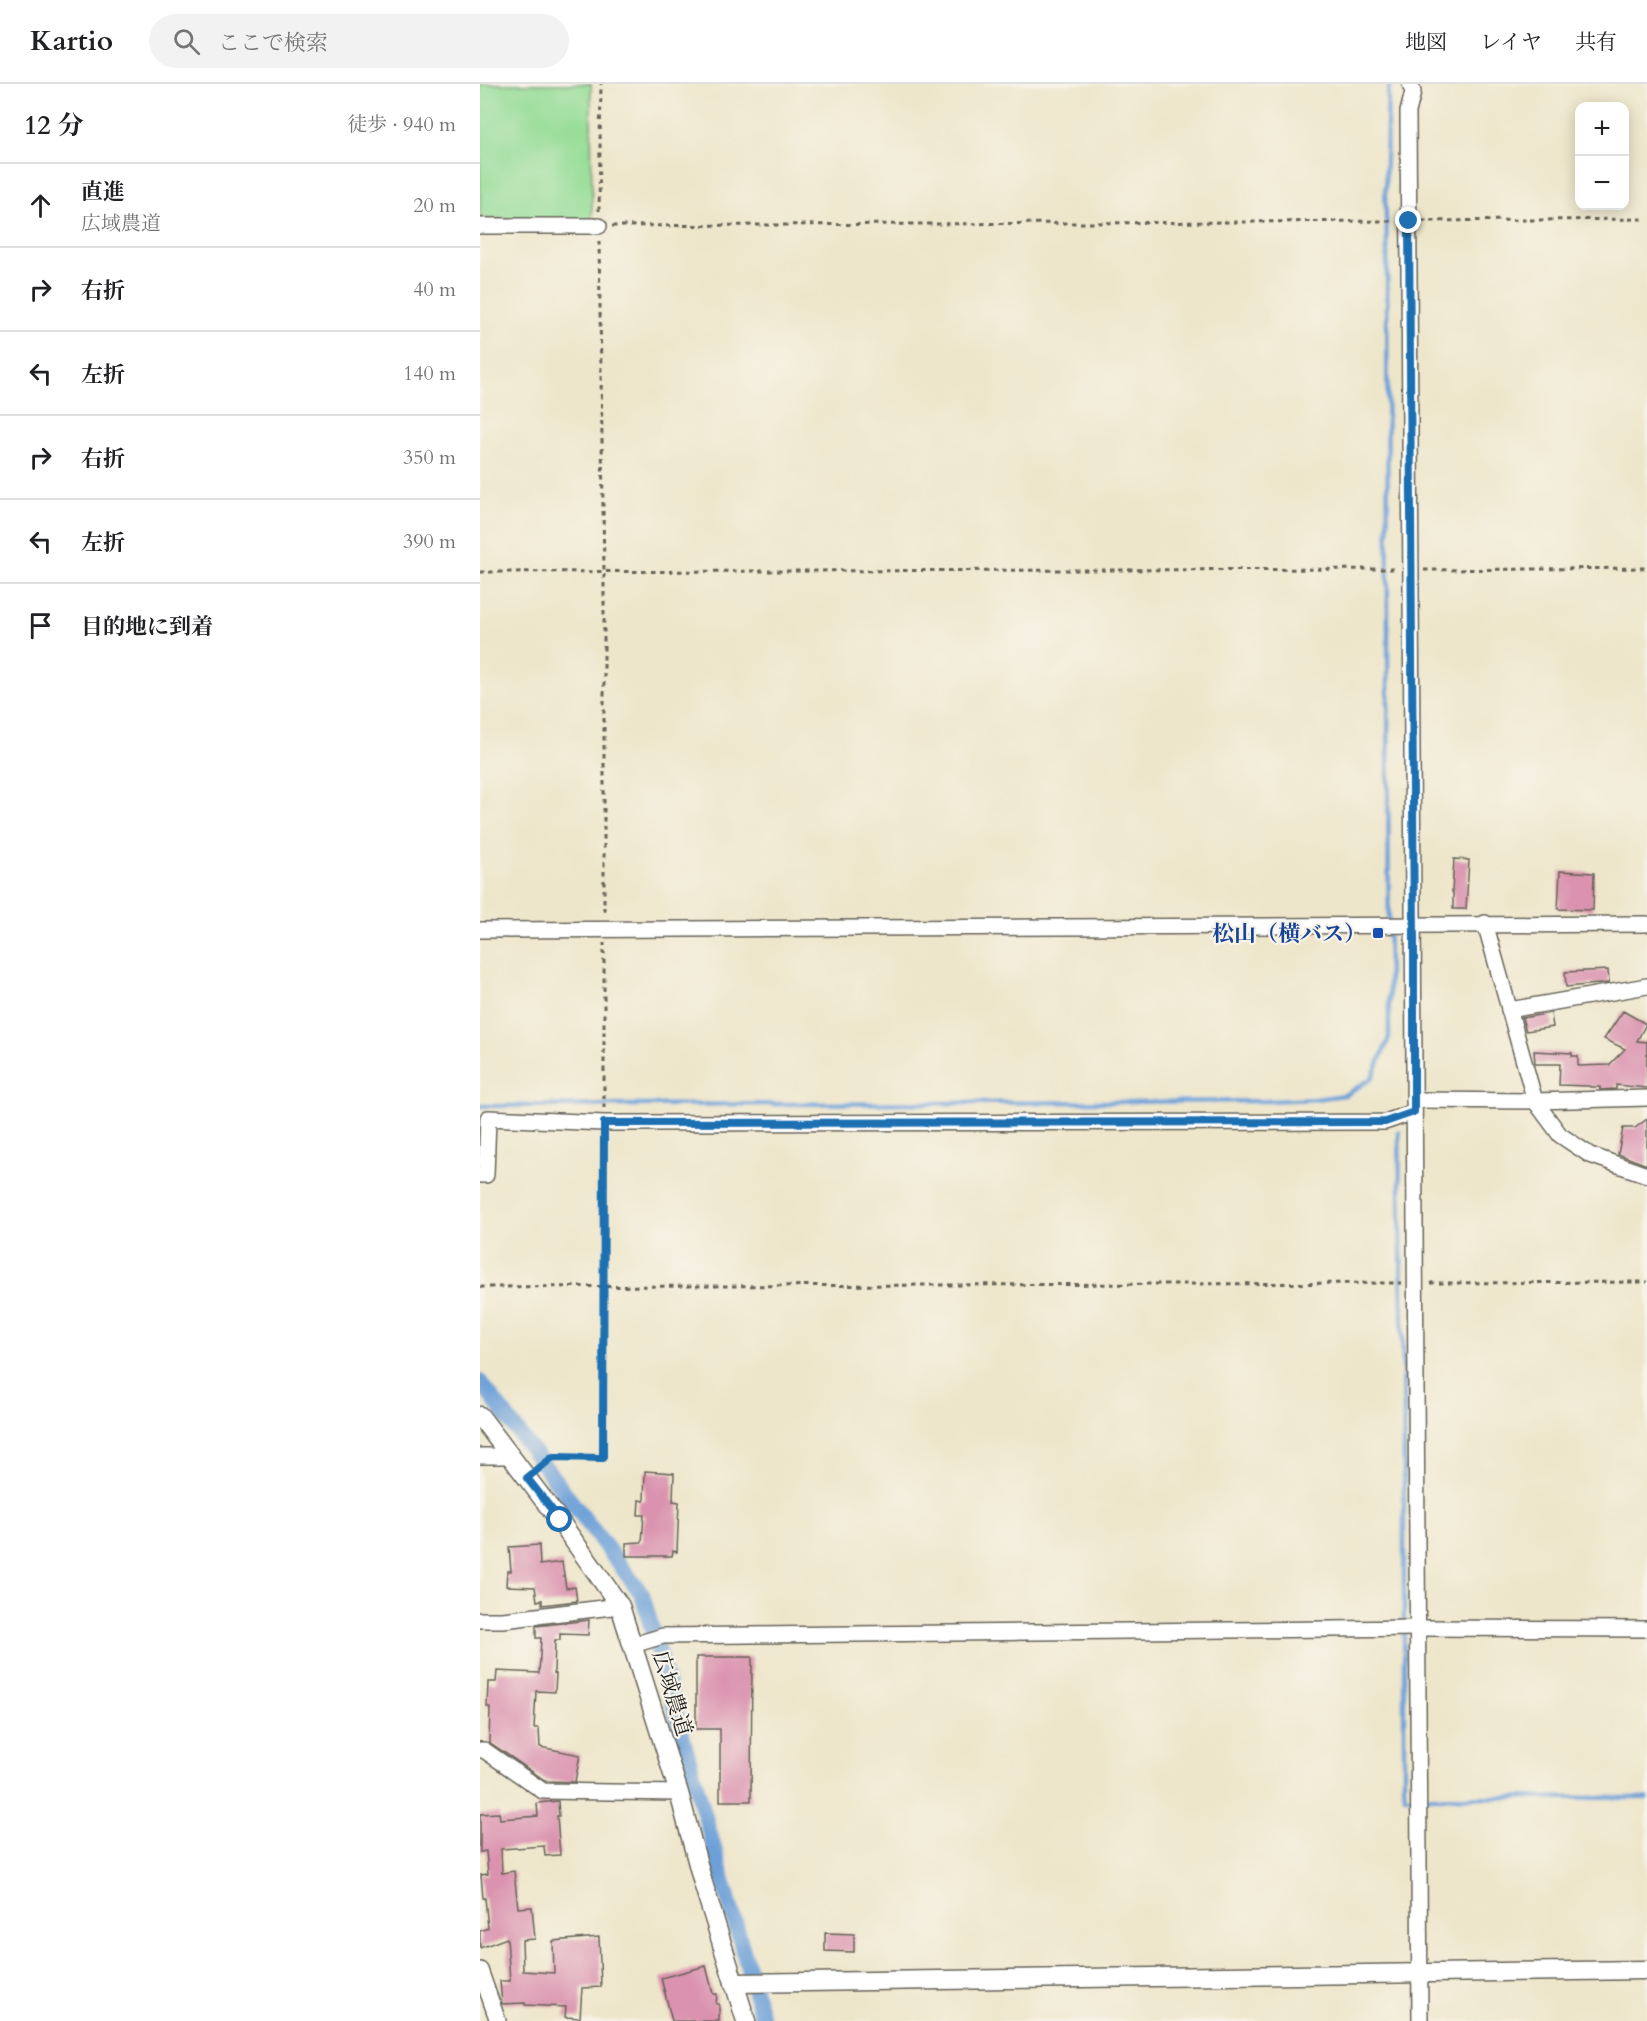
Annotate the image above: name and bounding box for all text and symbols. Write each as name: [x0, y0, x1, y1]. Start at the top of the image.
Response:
search box: [149, 14, 569, 68]
text: Kartio: [30, 22, 113, 60]
icon: search: [170, 25, 203, 58]
text: ここで検索: [218, 28, 328, 58]
text: 地図: [1405, 28, 1447, 57]
text: レイヤ: [1480, 28, 1542, 57]
text: 共有: [1575, 28, 1617, 57]
map controls: [1575, 102, 1629, 210]
button: +: [1575, 102, 1629, 156]
text: 12 分: [24, 108, 84, 143]
text: 徒歩 · 940 m: [347, 111, 456, 138]
button: −: [1575, 156, 1629, 210]
text: 直進: [81, 177, 125, 207]
icon: ahead: [24, 189, 57, 222]
text: 20 m: [413, 192, 456, 219]
route end: [1395, 207, 1421, 233]
text: 広域農道: [81, 210, 161, 237]
icon: right: [24, 273, 57, 306]
text: 右折: [81, 276, 125, 306]
text: 40 m: [413, 276, 456, 303]
icon: left: [24, 357, 57, 390]
text: 左折: [81, 360, 125, 390]
text: 140 m: [403, 360, 456, 387]
icon: right: [24, 441, 57, 474]
text: 右折: [81, 444, 125, 474]
text: 350 m: [403, 444, 456, 471]
icon: left: [24, 525, 57, 558]
text: 左折: [81, 528, 125, 558]
text: 390 m: [403, 528, 456, 555]
icon: arrive: [24, 609, 57, 642]
text: 目的地に到着: [81, 612, 213, 642]
place label: 松山（横バス）: [1212, 919, 1366, 949]
marker: 松山（横バス）: [1371, 926, 1385, 940]
route start: [546, 1506, 572, 1532]
street label: 広域農道: [645, 1647, 699, 1740]

